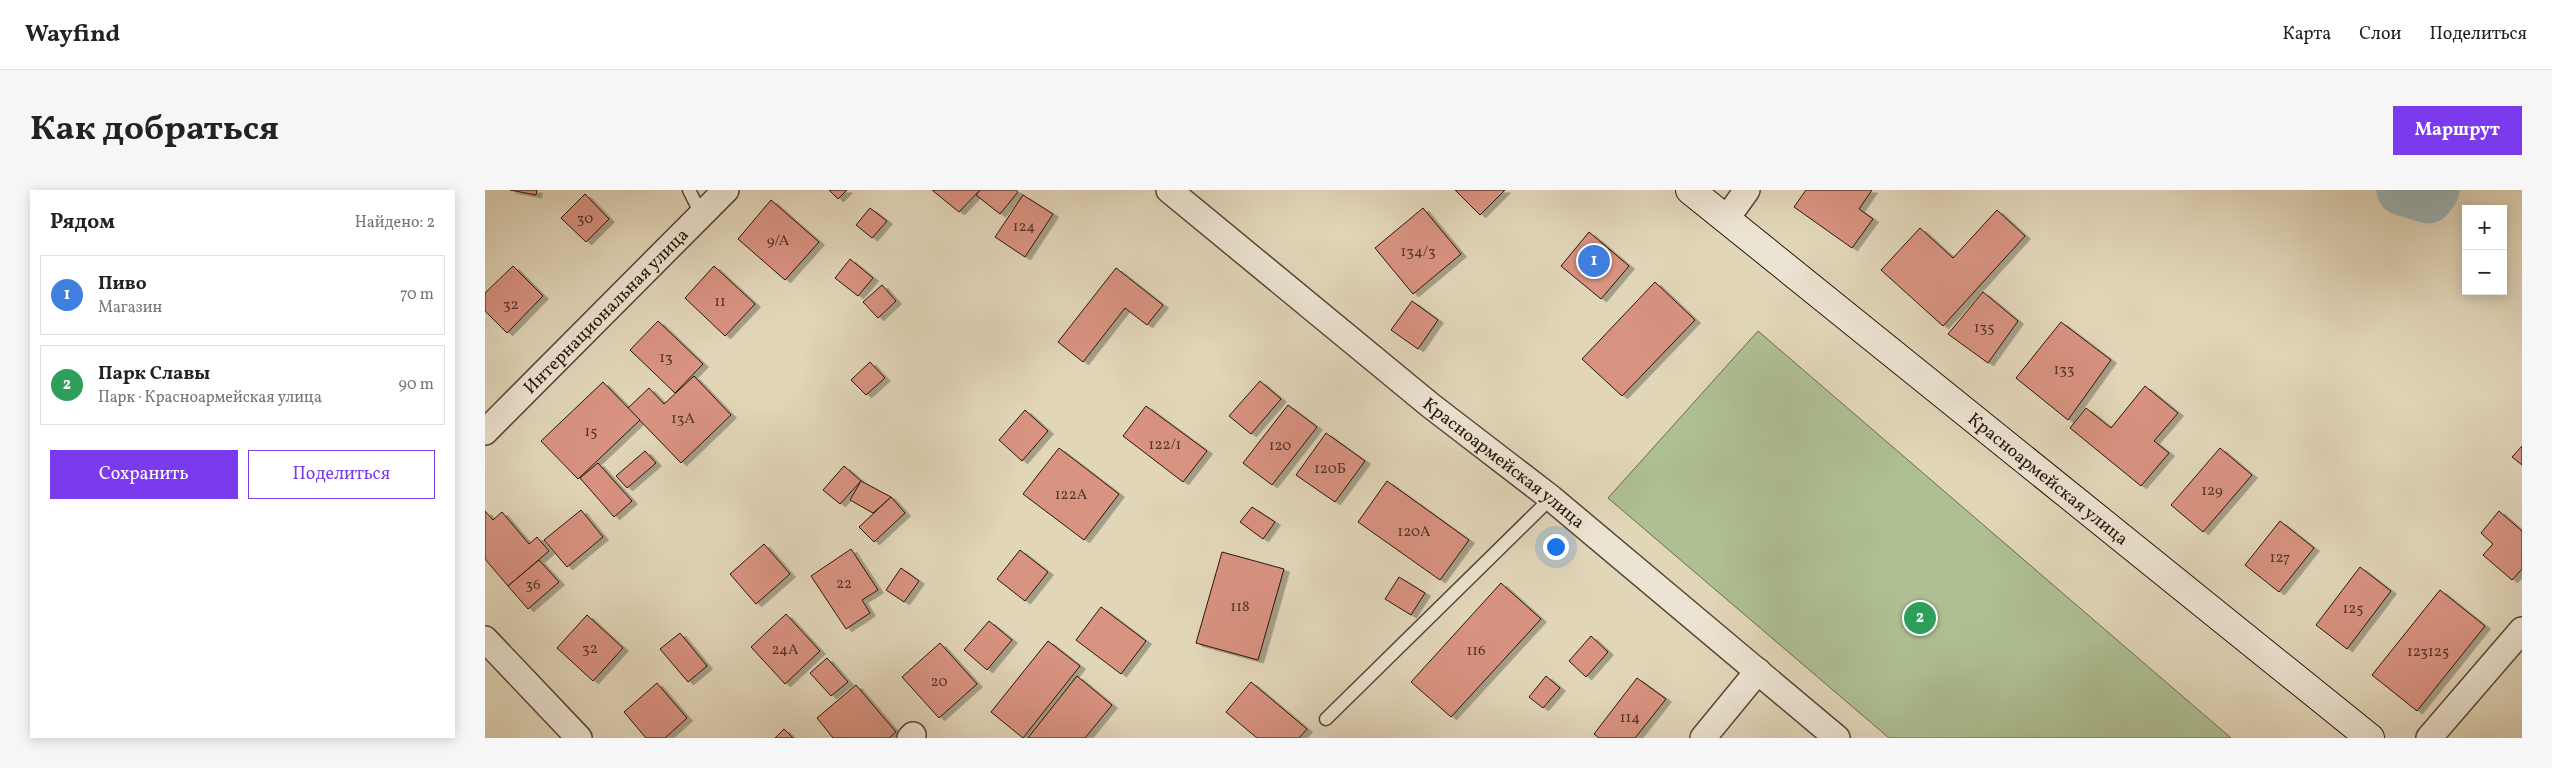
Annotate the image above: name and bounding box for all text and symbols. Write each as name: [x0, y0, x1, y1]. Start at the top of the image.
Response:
text: Wayfind: [25, 18, 120, 52]
text: Карта: [2283, 22, 2331, 47]
text: Слои: [2359, 22, 2401, 47]
text: Поделиться: [2429, 22, 2527, 47]
text: Как добраться: [30, 106, 279, 154]
button: Маршрут: [2393, 106, 2522, 155]
map controls: [2462, 205, 2507, 295]
button: +: [2462, 205, 2507, 250]
text: Рядом: [50, 208, 115, 237]
house number: 30: [577, 209, 593, 230]
text: Найдено: 2: [355, 212, 435, 234]
house number: 124: [1013, 217, 1035, 238]
street label: Интернациональная улица: [518, 223, 695, 400]
house number: 9/А: [767, 231, 790, 252]
house number: 134/3: [1400, 242, 1436, 263]
pin: 1: [1578, 242, 1610, 280]
button: −: [2462, 250, 2507, 295]
text: Пиво: [98, 271, 147, 297]
text: 1: [64, 284, 70, 306]
text: 70 m: [400, 284, 434, 306]
house number: 11: [714, 292, 726, 313]
house number: 32: [503, 295, 519, 316]
text: Магазин: [98, 297, 162, 319]
house number: 135: [1974, 318, 1994, 339]
house number: 13: [659, 348, 673, 369]
house number: 133: [2053, 360, 2075, 381]
text: Парк Славы: [98, 361, 210, 387]
text: 2: [63, 374, 71, 396]
text: 90 m: [398, 374, 434, 396]
text: Парк · Красноармейская улица: [98, 387, 322, 409]
street label: Красноармейская улица: [1417, 393, 1590, 535]
street label: Красноармейская улица: [1962, 407, 2133, 552]
house number: 13А: [671, 409, 695, 430]
house number: 15: [584, 422, 598, 443]
house number: 122/1: [1149, 435, 1181, 456]
house number: 120: [1269, 436, 1291, 457]
button: Сохранить: [50, 450, 238, 499]
button: Поделиться: [248, 450, 435, 499]
house number: 120Б: [1314, 459, 1346, 480]
house number: 129: [2201, 481, 2223, 502]
house number: 122А: [1055, 485, 1088, 506]
house number: 120А: [1397, 522, 1431, 543]
your location: [1543, 534, 1569, 560]
house number: 127: [2270, 548, 2290, 569]
house number: 22: [836, 574, 852, 595]
house number: 36: [525, 575, 541, 596]
house number: 118: [1230, 597, 1250, 618]
pin: 2: [1904, 599, 1936, 637]
house number: 125: [2342, 599, 2364, 620]
house number: 32: [582, 639, 598, 660]
house number: 24А: [771, 640, 799, 661]
house number: 116: [1466, 641, 1486, 662]
house number: 123125: [2407, 642, 2449, 663]
house number: 20: [931, 672, 947, 693]
house number: 114: [1620, 708, 1640, 729]

